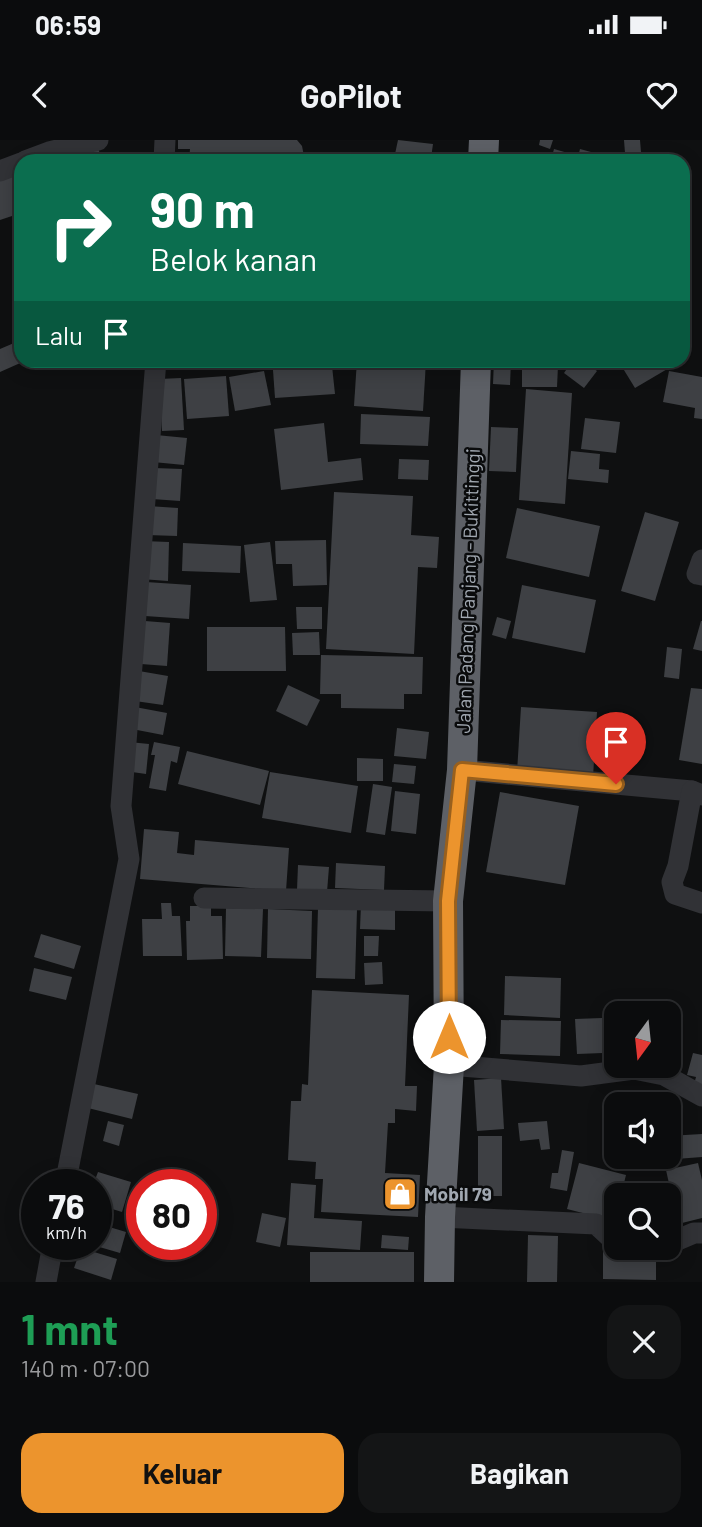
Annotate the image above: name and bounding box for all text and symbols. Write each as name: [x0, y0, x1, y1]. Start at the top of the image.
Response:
text: 06:59: [35, 9, 101, 40]
icon: back: [21, 76, 59, 114]
text: GoPilot: [300, 76, 402, 114]
icon: heart: [643, 76, 681, 114]
text: 90 m: [150, 179, 255, 238]
icon: right: [35, 182, 126, 273]
text: Belok kanan: [150, 239, 317, 277]
icon: arrive: [97, 315, 135, 353]
text: Lalu: [35, 319, 83, 350]
street label: Jalan Padang Panjang - Bukittinggi: [451, 448, 484, 734]
pin: [586, 712, 646, 784]
icon: arrive: [597, 723, 635, 761]
position arrow: [412, 1000, 486, 1074]
north arrow: [604, 1001, 681, 1078]
map controls: [604, 1001, 681, 1260]
button: sound: [604, 1092, 681, 1169]
speed limit sign: 80: [126, 1169, 217, 1260]
shop icon: Mobil 79: [381, 1175, 419, 1213]
place label: Mobil 79: [424, 1182, 492, 1205]
button: search: [604, 1183, 681, 1260]
text: 76: [48, 1184, 85, 1226]
text: km/h: [46, 1221, 87, 1243]
text: 1 mnt: [21, 1303, 118, 1353]
button: close: [607, 1305, 681, 1379]
text: 140 m · 07:00: [21, 1354, 150, 1382]
button: Keluar: [21, 1433, 344, 1513]
button: Bagikan: [358, 1433, 681, 1513]

